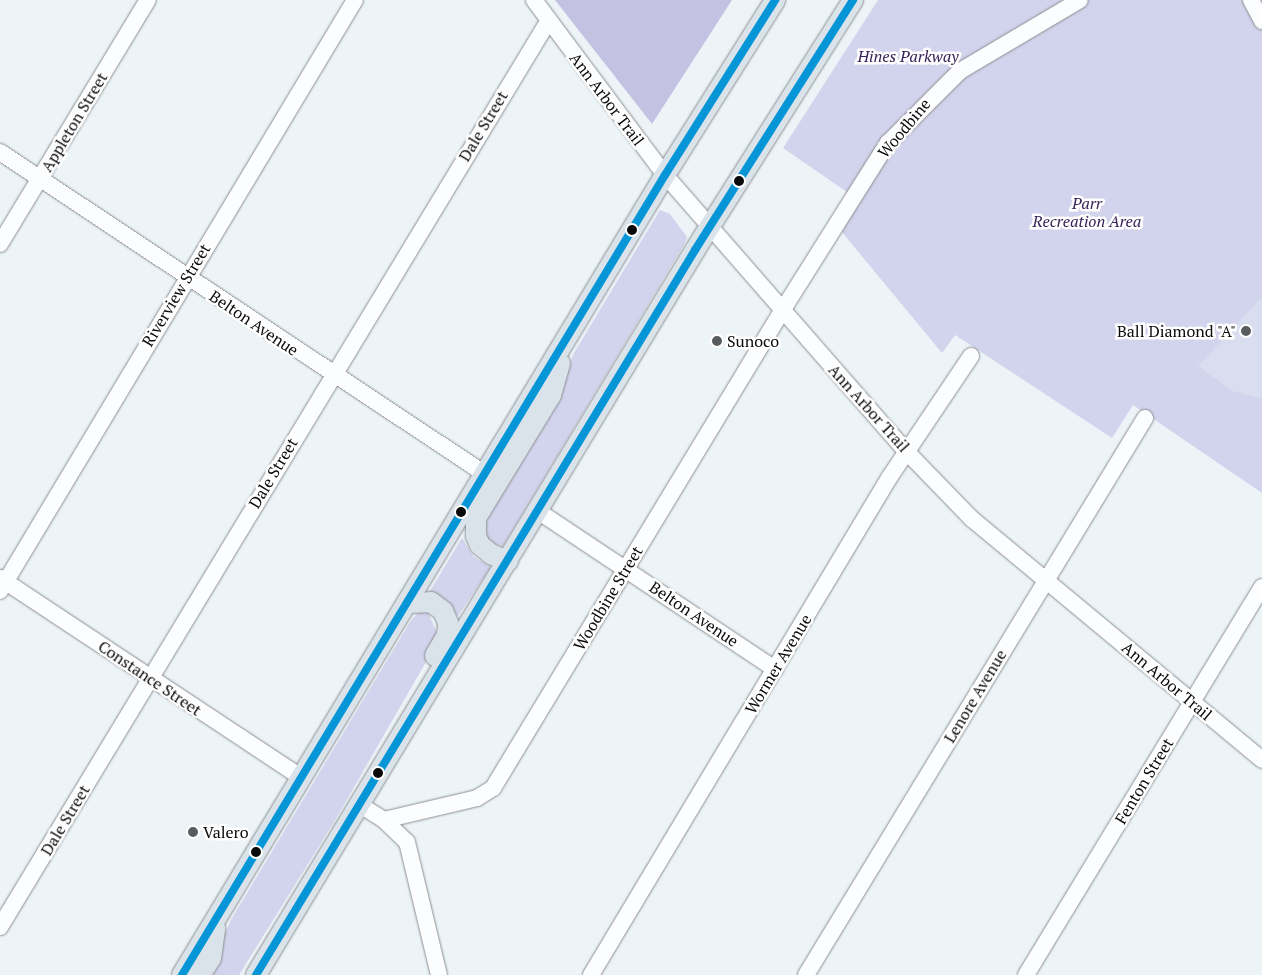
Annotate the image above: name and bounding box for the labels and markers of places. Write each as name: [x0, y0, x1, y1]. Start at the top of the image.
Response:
unlabelled marker: [734, 176, 744, 186]
unlabelled marker: [627, 225, 637, 235]
place label: Ball Diamond "A": [1116, 321, 1236, 341]
marker: Ball Diamond "A": [1240, 325, 1252, 337]
place label: Sunoco: [727, 331, 779, 351]
marker: Sunoco: [711, 335, 723, 347]
unlabelled marker: [456, 507, 466, 517]
unlabelled marker: [373, 768, 383, 778]
place label: Valero: [203, 822, 249, 842]
marker: Valero: [187, 826, 199, 838]
unlabelled marker: [251, 847, 261, 857]

